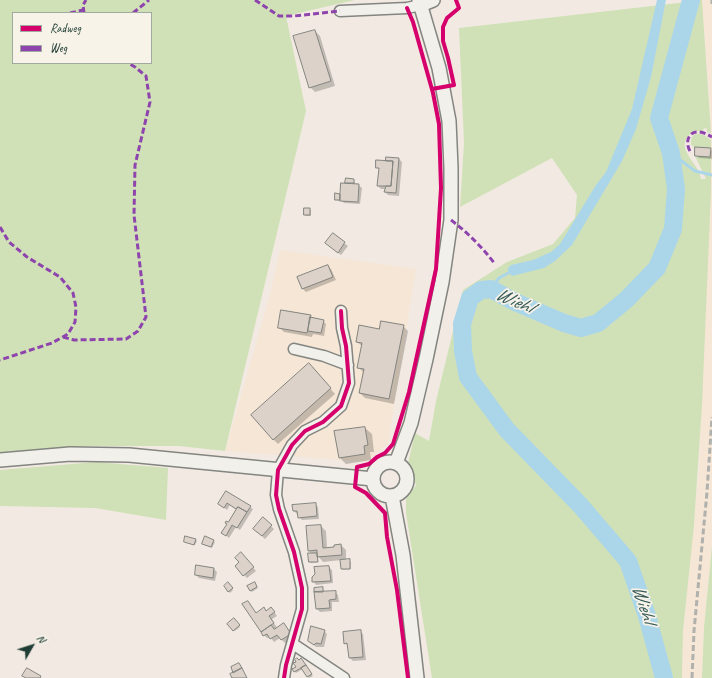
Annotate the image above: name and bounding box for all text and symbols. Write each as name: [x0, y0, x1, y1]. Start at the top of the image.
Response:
legend: [12, 12, 152, 64]
text: Radweg: [50, 20, 81, 36]
text: Weg: [50, 40, 67, 56]
water label: Wiehl: [492, 282, 536, 320]
water label: Wiehl: [626, 582, 660, 626]
north arrow: [12, 626, 52, 666]
text: N: [34, 631, 49, 646]

